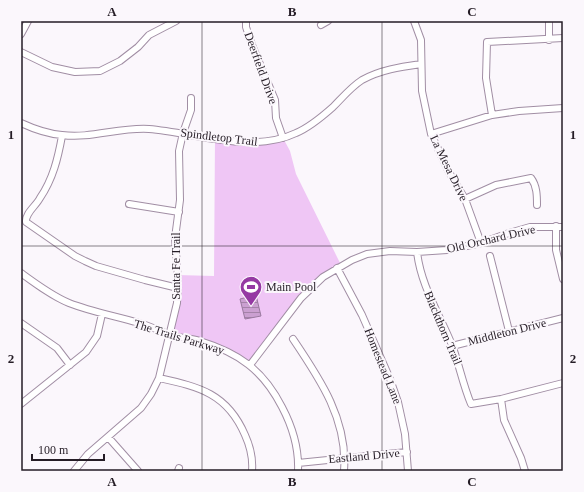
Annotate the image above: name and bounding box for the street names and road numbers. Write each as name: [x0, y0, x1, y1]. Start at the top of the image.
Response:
street label: Deerfield Drive: [241, 30, 281, 106]
street label: Spindletop Trail: [180, 125, 259, 149]
street label: La Mesa Drive: [427, 133, 471, 203]
street label: Old Orchard Drive: [445, 222, 537, 256]
street label: Santa Fe Trail: [169, 232, 183, 300]
street label: Blackthorn Trail: [421, 289, 465, 368]
street label: Middleton Drive: [466, 315, 548, 349]
street label: The Trails Parkway: [132, 317, 226, 357]
street label: Homestead Lane: [361, 326, 405, 406]
street label: Eastland Drive: [328, 446, 400, 466]

